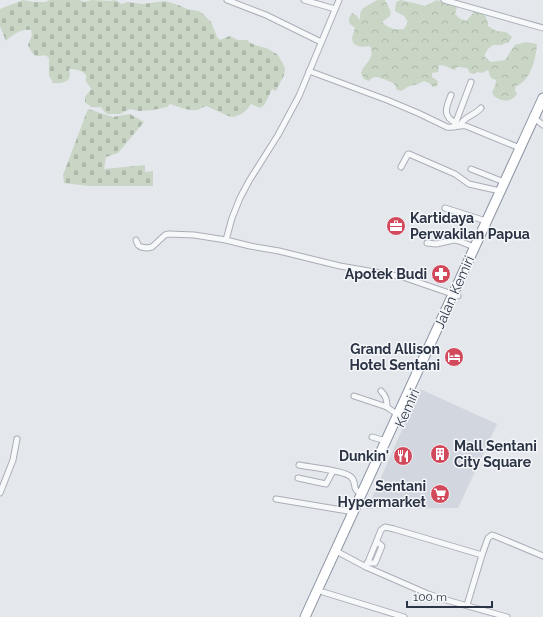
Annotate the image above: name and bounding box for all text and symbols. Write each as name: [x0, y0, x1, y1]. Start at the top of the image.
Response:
place label: Kartidaya Perwakilan Papua: [410, 210, 530, 242]
office icon: Kartidaya Perwakilan Papua: [385, 215, 407, 237]
street label: Jalan Kemiri: [431, 253, 477, 331]
pharmacy icon: Apotek Budi: [430, 263, 452, 285]
place label: Apotek Budi: [345, 266, 427, 282]
place label: Grand Allison Hotel Sentani: [349, 341, 440, 373]
hotel icon: Grand Allison Hotel Sentani: [443, 346, 465, 368]
street label: Kemiri: [391, 386, 423, 430]
place label: Mall Sentani City Square: [454, 438, 537, 470]
building icon: Mall Sentani City Square: [429, 443, 451, 465]
restaurant icon: Dunkin': [392, 445, 414, 467]
place label: Dunkin': [339, 448, 389, 464]
place label: Sentani Hypermarket: [338, 478, 427, 510]
supermarket icon: Sentani Hypermarket: [429, 483, 451, 505]
scale bar: [407, 583, 492, 609]
text: 100 m: [413, 590, 447, 604]

